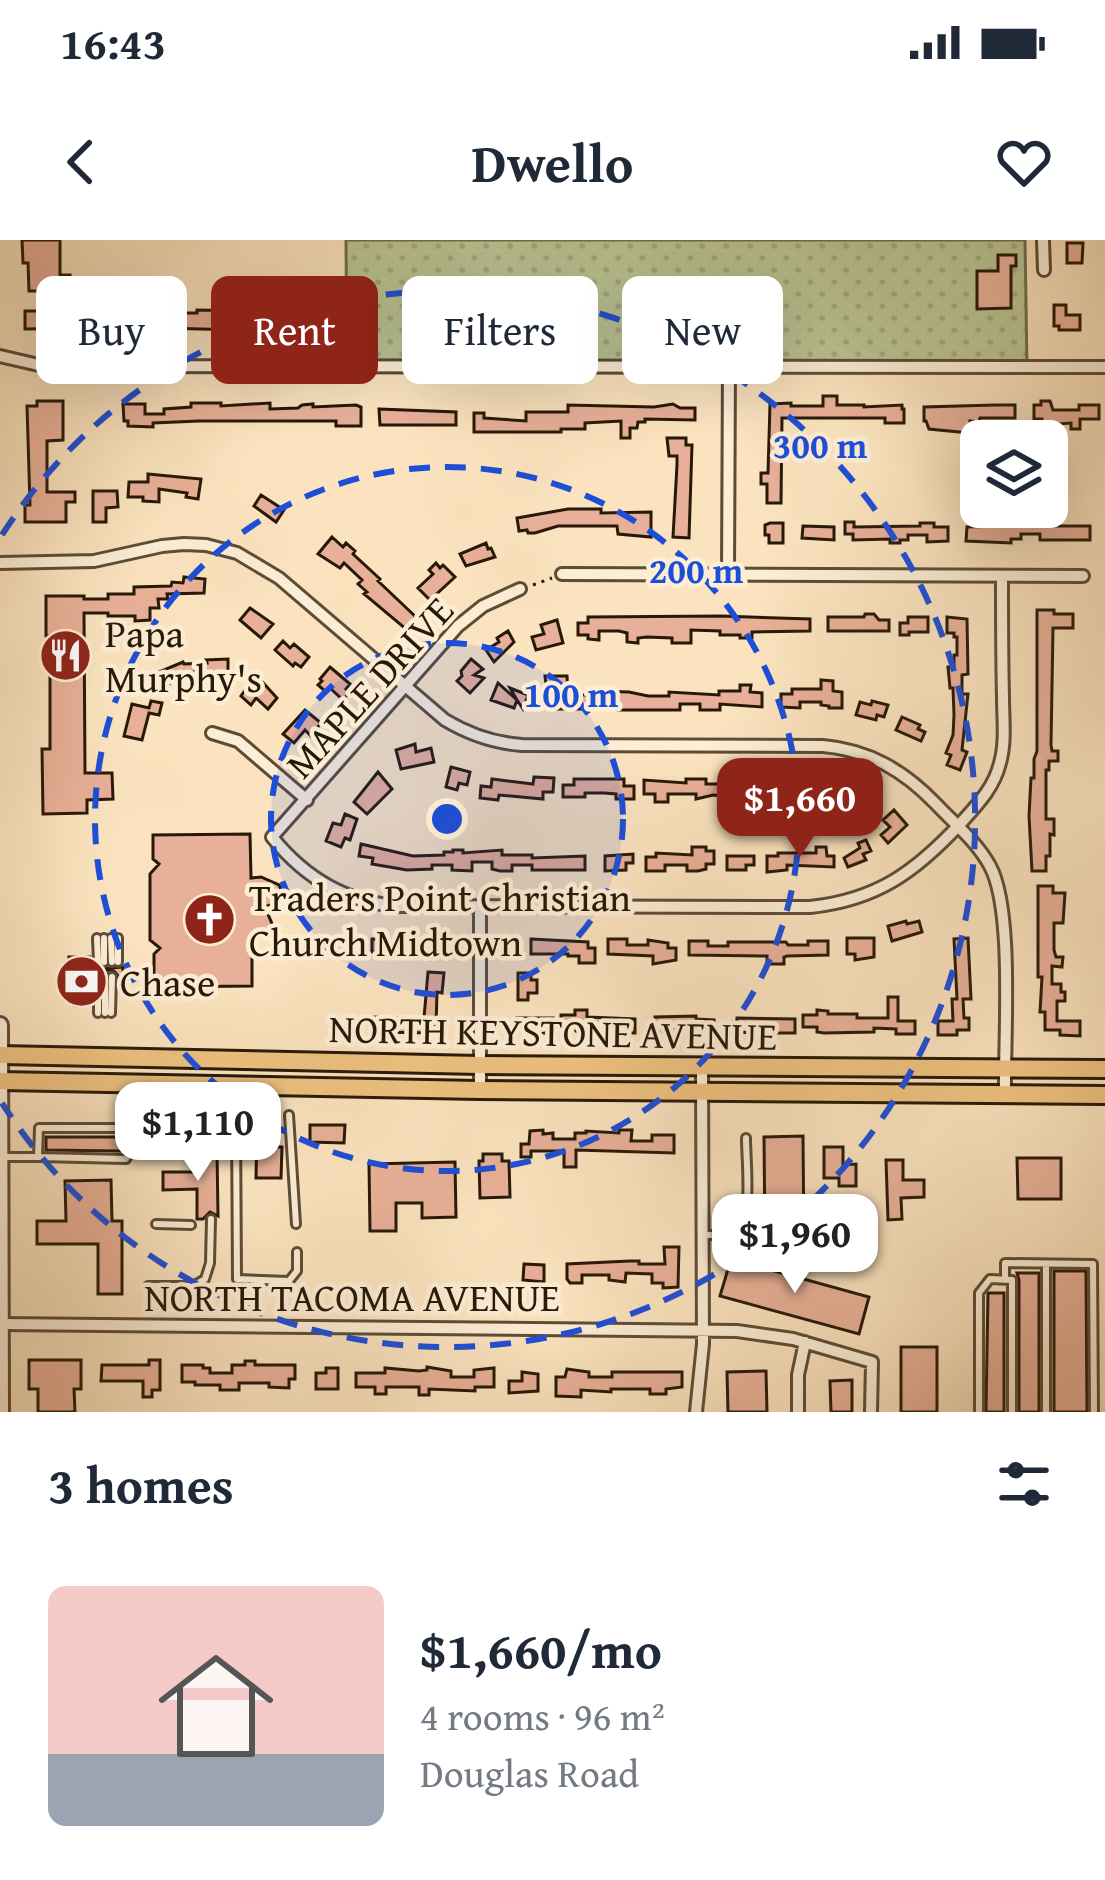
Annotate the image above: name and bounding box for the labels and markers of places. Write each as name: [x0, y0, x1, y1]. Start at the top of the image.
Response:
place label: Papa Murphy's: [105, 604, 262, 706]
restaurant icon: Papa Murphy's: [38, 627, 94, 683]
pin: $1,660: [702, 758, 898, 860]
centre of rings: [426, 798, 468, 840]
place label: Traders Point Christian Church Midtown: [249, 868, 631, 970]
church icon: Traders Point Christian Church Midtown: [182, 891, 238, 947]
place label: Chase: [120, 953, 215, 1010]
bank icon: Chase: [53, 954, 109, 1010]
pin: $1,110: [100, 1082, 296, 1184]
pin: $1,960: [697, 1194, 893, 1296]

